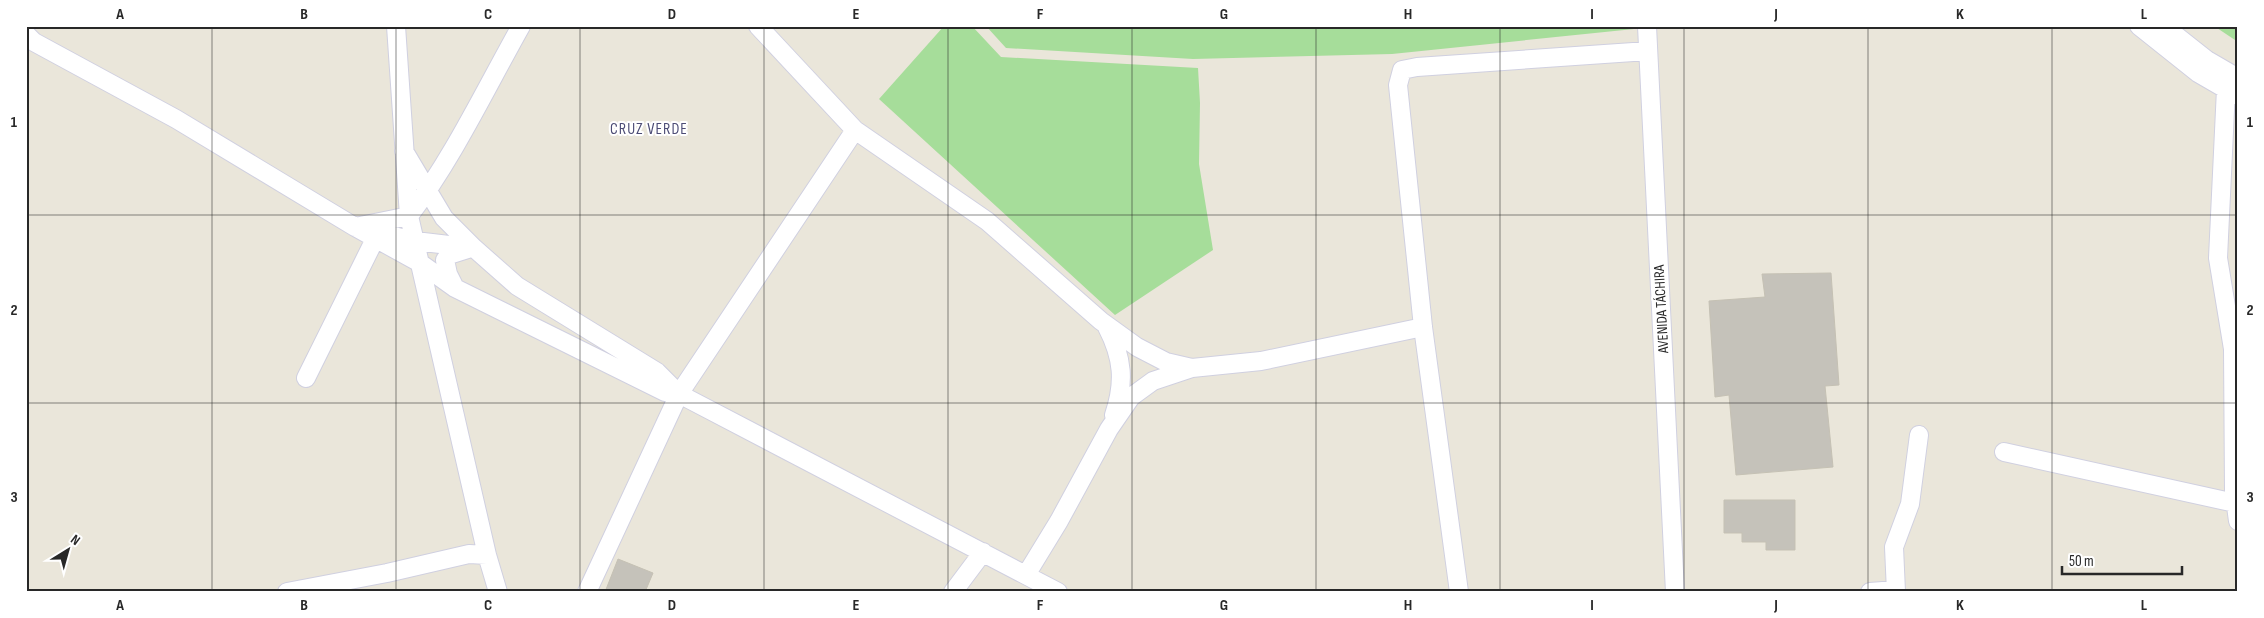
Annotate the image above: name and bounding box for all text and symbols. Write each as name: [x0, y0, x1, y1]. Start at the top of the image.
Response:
text: A: [115, 5, 124, 24]
text: B: [300, 5, 308, 24]
text: C: [484, 5, 492, 24]
text: D: [668, 5, 676, 24]
text: E: [853, 5, 860, 24]
text: F: [1037, 5, 1044, 24]
text: G: [1220, 5, 1228, 24]
text: H: [1404, 5, 1412, 24]
text: I: [1590, 5, 1594, 24]
text: J: [1773, 5, 1778, 24]
text: K: [1956, 5, 1964, 24]
text: L: [2141, 5, 2148, 24]
text: 1: [11, 113, 18, 132]
text: 1: [2247, 113, 2254, 132]
district label: CRUZ VERDE: [610, 120, 688, 139]
street label: AVENIDA TÁCHIRA: [1650, 264, 1673, 355]
text: 2: [10, 301, 18, 320]
text: 2: [2246, 301, 2254, 320]
text: 3: [10, 488, 18, 507]
text: 3: [2246, 488, 2254, 507]
north arrow: [42, 526, 92, 576]
text: N: [67, 531, 84, 549]
scale bar: [2062, 543, 2182, 575]
text: 50 m: [2069, 552, 2094, 571]
text: A: [115, 596, 124, 615]
text: B: [300, 596, 308, 615]
text: C: [484, 596, 492, 615]
text: D: [668, 596, 676, 615]
text: E: [853, 596, 860, 615]
text: F: [1037, 596, 1044, 615]
text: G: [1220, 596, 1228, 615]
text: H: [1404, 596, 1412, 615]
text: I: [1590, 596, 1594, 615]
text: J: [1773, 596, 1778, 615]
text: K: [1956, 596, 1964, 615]
text: L: [2141, 596, 2148, 615]

